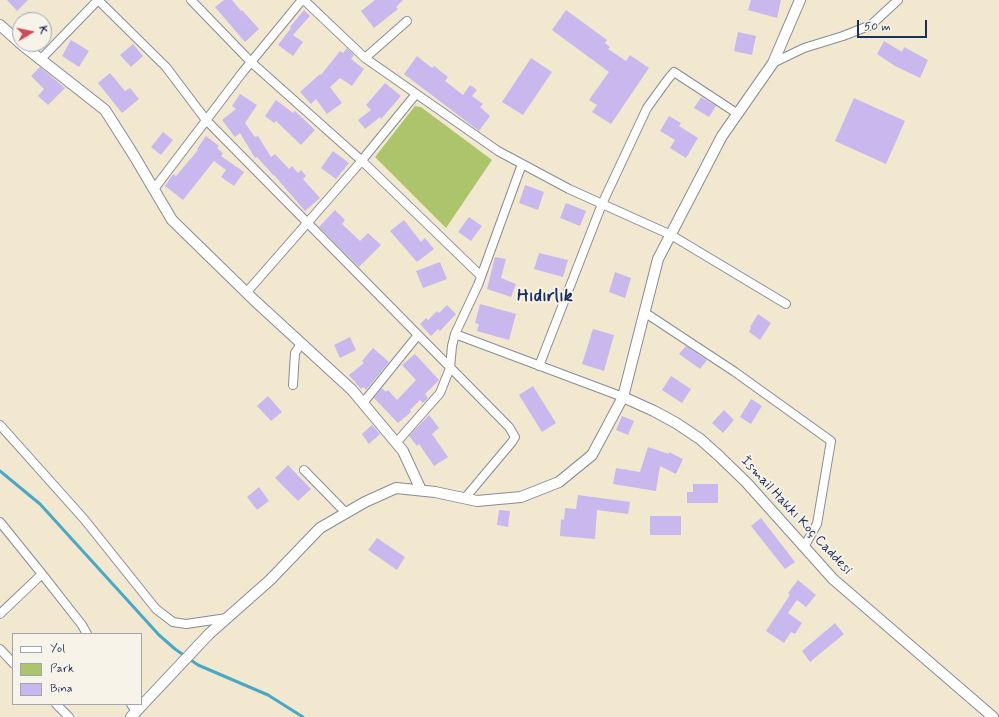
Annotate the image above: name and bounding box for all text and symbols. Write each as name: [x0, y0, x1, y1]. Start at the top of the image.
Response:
north arrow: [12, 12, 52, 52]
scale bar: [859, 12, 929, 38]
text: 50 m: [864, 19, 891, 35]
text: K: [35, 25, 50, 35]
district label: Hıdırlık: [517, 286, 573, 308]
street label: İsmail Hakkı Koç Caddesi: [737, 453, 855, 579]
legend: [12, 633, 142, 705]
text: Yol: [50, 641, 65, 657]
text: Park: [50, 661, 74, 677]
text: Bina: [50, 681, 73, 697]

